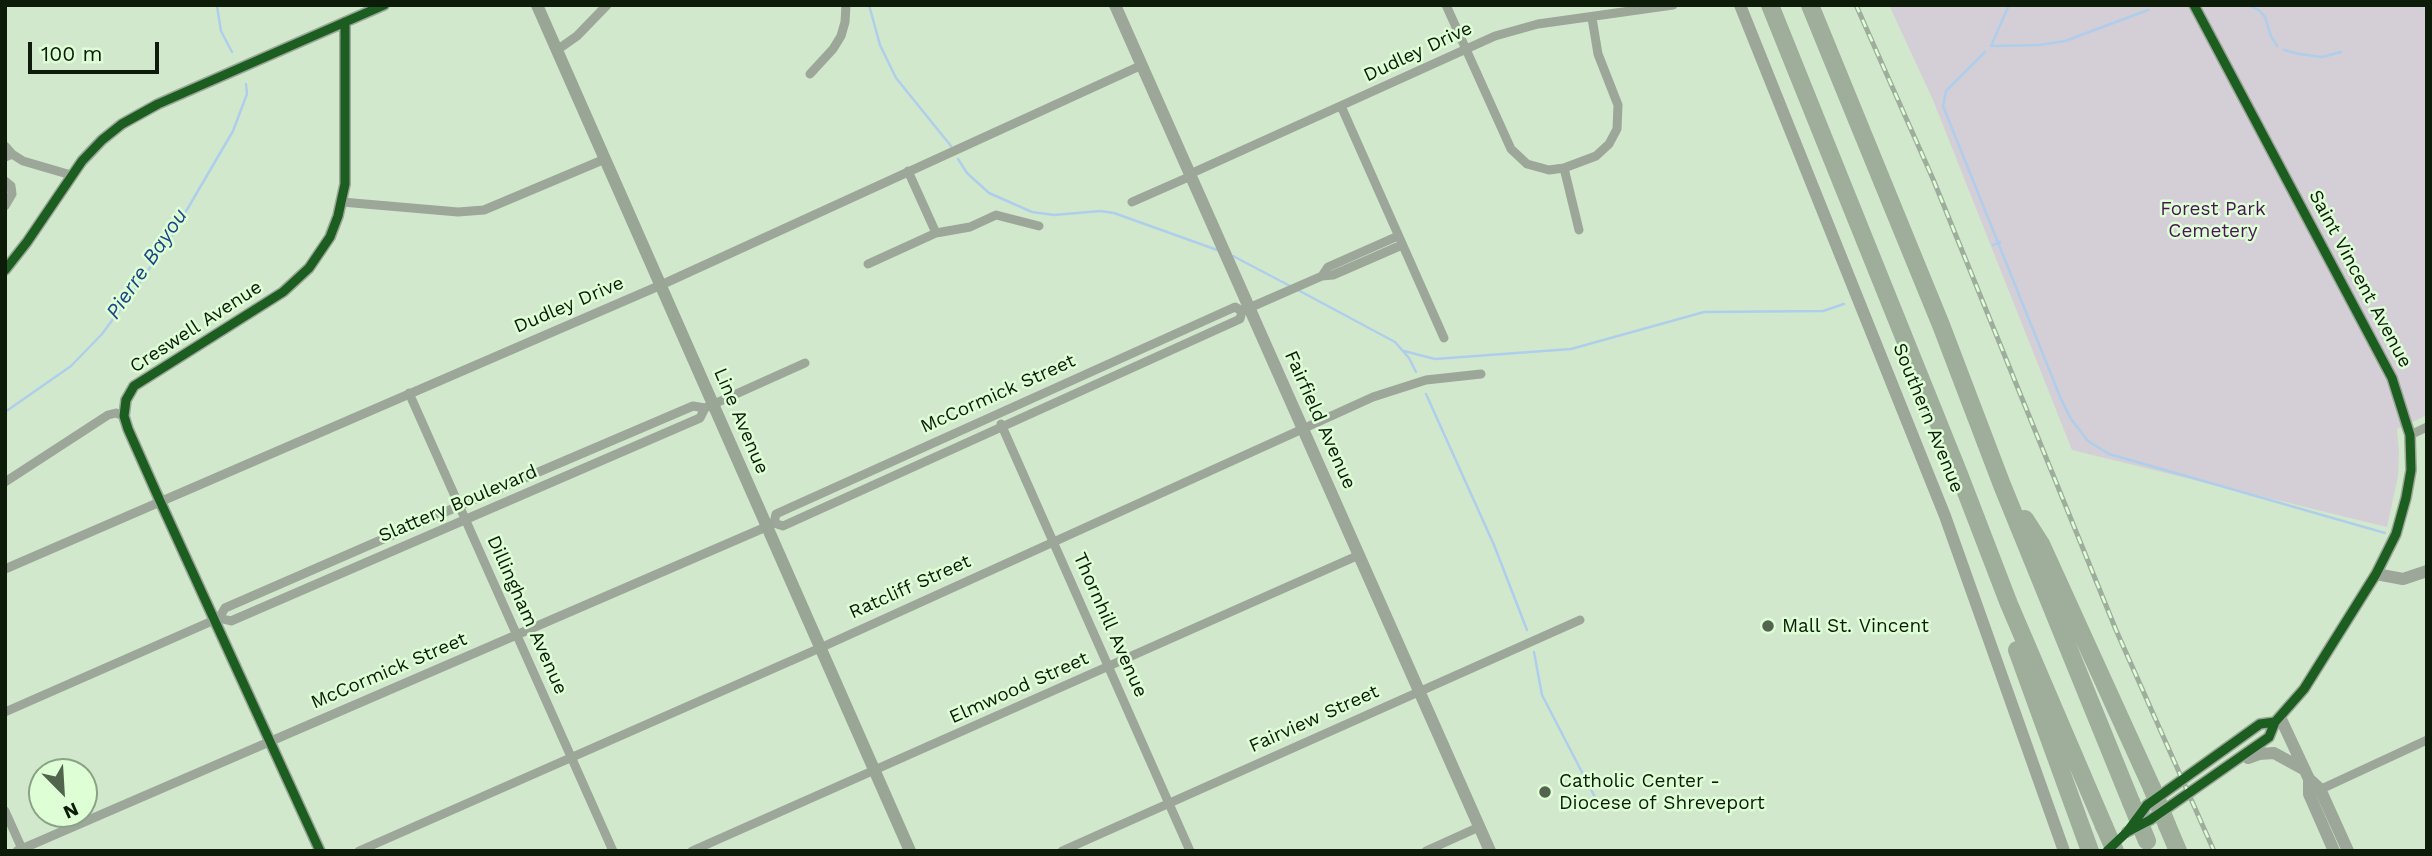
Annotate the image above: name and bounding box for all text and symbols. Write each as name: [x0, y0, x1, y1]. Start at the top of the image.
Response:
street label: Dudley Drive: [1360, 17, 1476, 87]
scale bar: [32, 28, 163, 72]
text: 100 m: [41, 41, 103, 66]
street label: Saint Vincent Avenue: [2303, 186, 2417, 372]
park label: Forest Park Cemetery: [2160, 198, 2266, 242]
water label: Pierre Bayou: [101, 204, 193, 324]
street label: Dudley Drive: [511, 272, 627, 338]
street label: Creswell Avenue: [126, 276, 266, 378]
street label: Southern Avenue: [1888, 340, 1968, 496]
street label: Fairfield Avenue: [1279, 347, 1361, 493]
street label: McCormick Street: [917, 350, 1079, 438]
street label: Line Avenue: [708, 365, 774, 477]
street label: Slattery Boulevard: [375, 460, 541, 548]
street label: Dillingham Avenue: [482, 532, 572, 698]
street label: Thornhill Avenue: [1068, 549, 1152, 701]
street label: Ratcliff Street: [845, 550, 975, 624]
place label: Mall St. Vincent: [1782, 615, 1929, 637]
marker: Mall St. Vincent: [1760, 618, 1776, 634]
street label: McCormick Street: [308, 628, 470, 714]
street label: Elmwood Street: [946, 647, 1092, 729]
street label: Fairview Street: [1246, 680, 1382, 758]
north arrow: [28, 758, 98, 828]
place label: Catholic Center - Diocese of Shreveport: [1559, 770, 1765, 814]
marker: Catholic Center - Diocese of Shreveport: [1537, 784, 1553, 800]
text: N: [60, 797, 82, 824]

